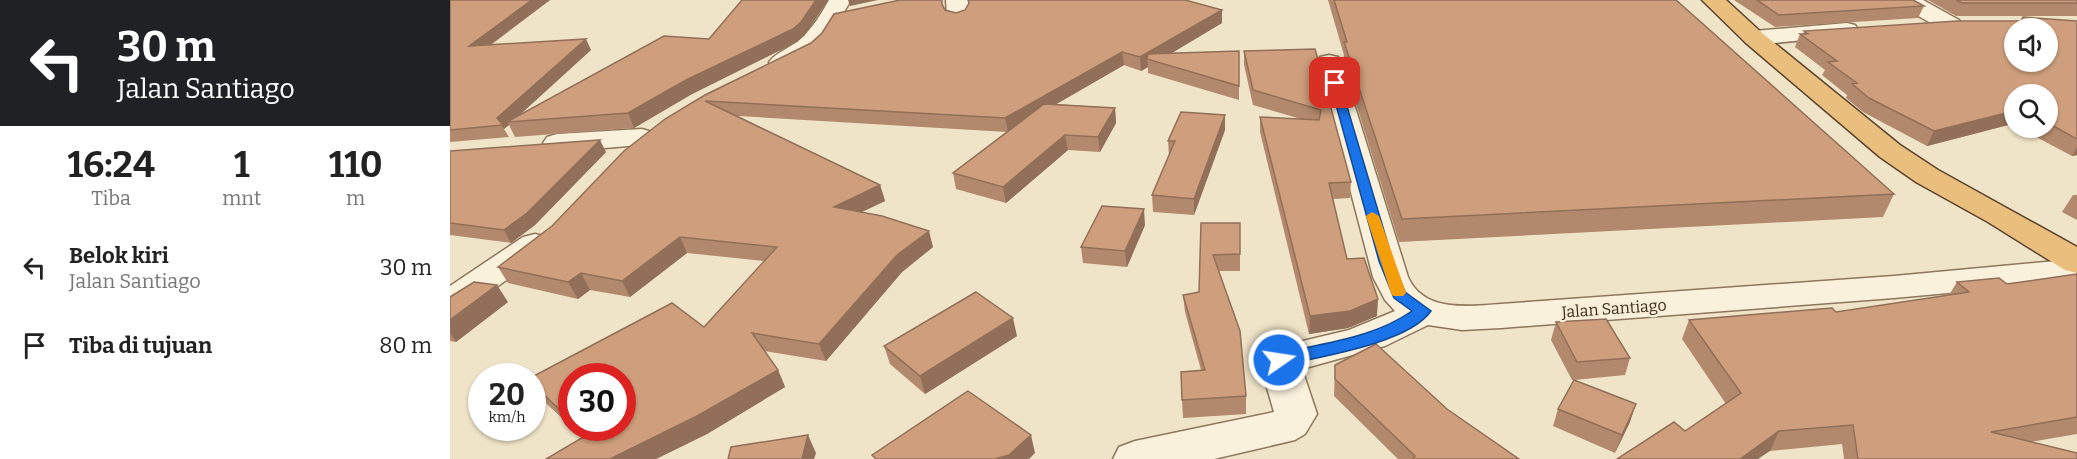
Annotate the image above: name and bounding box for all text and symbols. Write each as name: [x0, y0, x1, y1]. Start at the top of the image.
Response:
map controls: [2004, 18, 2058, 138]
button: sound: [2004, 18, 2058, 72]
text: 30 m: [117, 22, 216, 72]
icon: left: [18, 24, 96, 102]
pin: [1309, 57, 1360, 108]
icon: arrive: [1318, 66, 1351, 99]
text: Jalan Santiago: [117, 73, 295, 105]
button: search: [2004, 84, 2058, 138]
text: 16:24: [67, 143, 155, 187]
text: 1: [234, 143, 250, 187]
text: 110: [329, 143, 383, 187]
text: Tiba: [91, 186, 131, 210]
text: mnt: [222, 186, 261, 210]
text: m: [346, 186, 365, 210]
text: Belok kiri: [69, 242, 169, 269]
icon: left: [18, 251, 51, 284]
text: 30 m: [380, 254, 432, 281]
text: Jalan Santiago: [69, 269, 201, 293]
street label: Jalan Santiago: [1560, 295, 1667, 322]
position arrow: [1247, 328, 1311, 392]
icon: arrive: [18, 329, 51, 362]
text: Tiba di tujuan: [69, 332, 212, 359]
text: 80 m: [379, 332, 432, 359]
speed limit sign: 30: [558, 363, 636, 441]
text: 20: [489, 377, 525, 413]
text: km/h: [488, 408, 526, 426]

